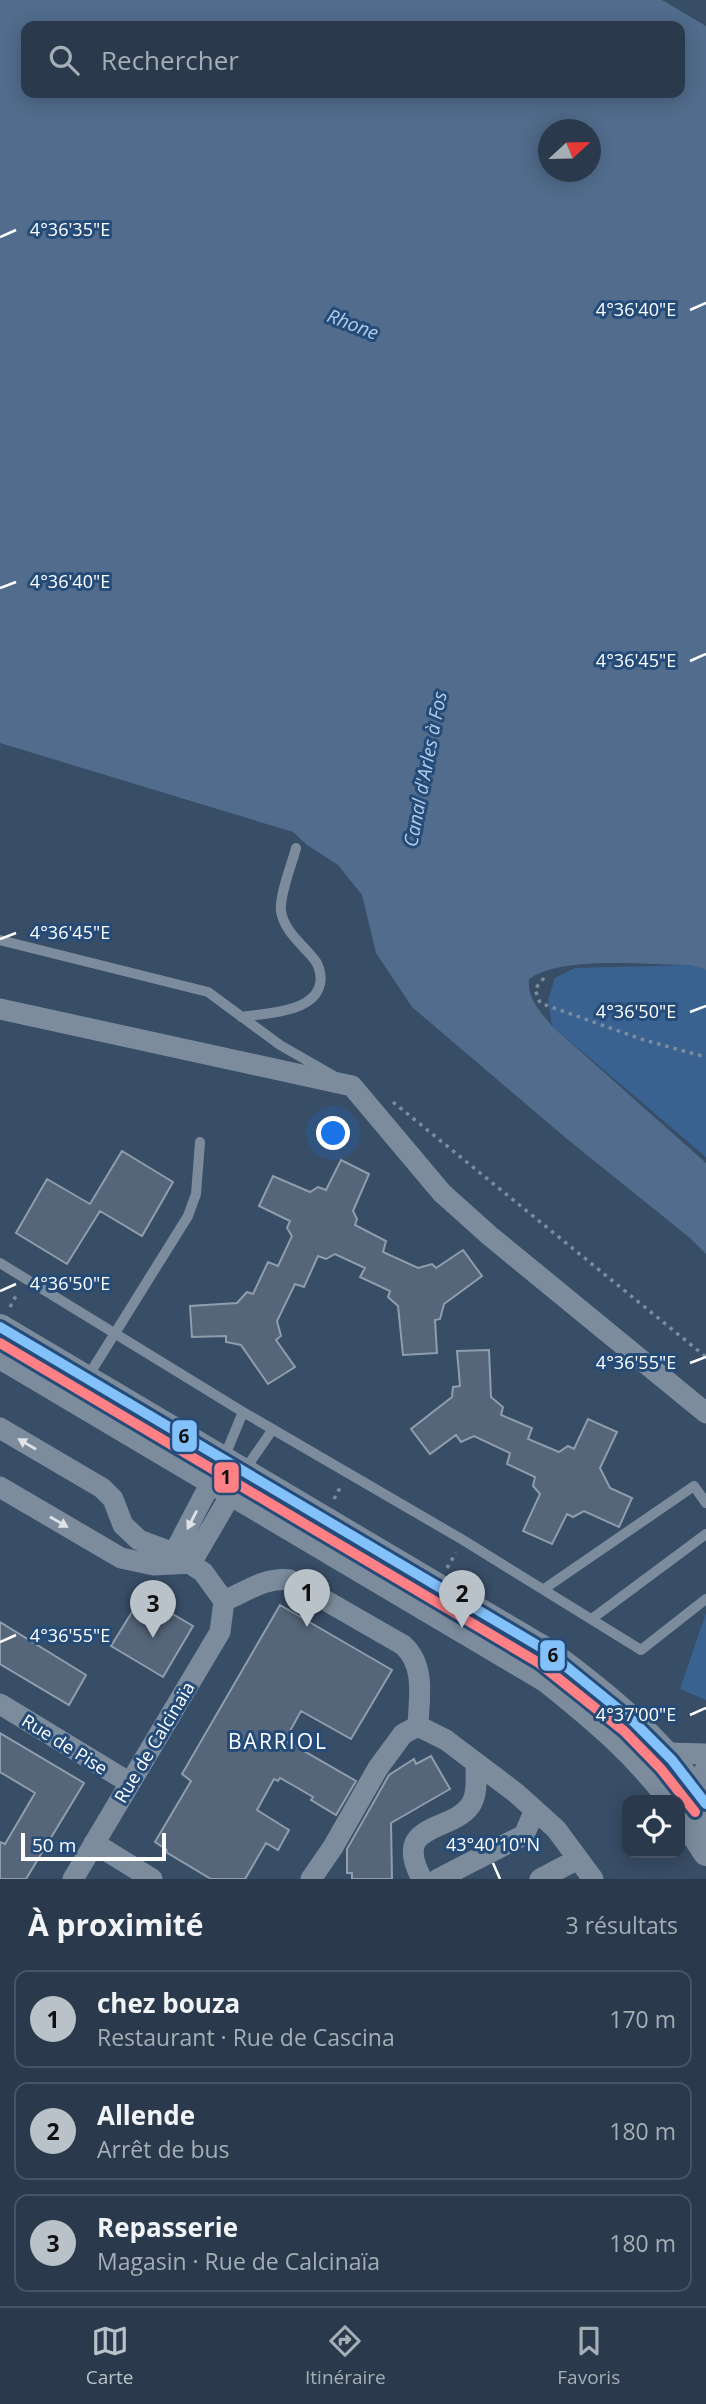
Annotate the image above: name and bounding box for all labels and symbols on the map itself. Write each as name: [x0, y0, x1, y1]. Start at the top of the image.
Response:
north arrow: [538, 119, 601, 182]
text: 4°36'35"E: [30, 217, 110, 241]
text: 4°36'40"E: [596, 297, 676, 321]
water label: Rhone: [324, 302, 382, 346]
text: 4°36'40"E: [30, 569, 110, 593]
text: 4°36'45"E: [596, 648, 676, 672]
water label: Canal d'Arles à Fos: [397, 689, 453, 849]
text: 4°36'45"E: [30, 920, 110, 944]
text: 4°36'50"E: [596, 999, 676, 1023]
your location: [316, 1116, 350, 1150]
text: 4°36'50"E: [30, 1271, 110, 1295]
text: 4°36'55"E: [596, 1350, 676, 1374]
line badge: 6: [171, 1419, 198, 1453]
text: 6: [179, 1423, 190, 1449]
one-way arrow: [17, 1438, 36, 1450]
line badge: 1: [213, 1461, 240, 1494]
text: 1: [221, 1464, 231, 1490]
one-way arrow: [187, 1510, 198, 1530]
one-way arrow: [49, 1516, 68, 1528]
pin: 1: [284, 1569, 330, 1627]
pin: 2: [439, 1570, 485, 1628]
pin: 3: [130, 1580, 176, 1638]
text: 4°36'55"E: [30, 1623, 110, 1647]
line badge: 6: [539, 1639, 566, 1672]
text: 6: [548, 1642, 559, 1668]
street label: Rue de Calcinaïa: [108, 1677, 200, 1807]
text: 4°37'00"E: [596, 1702, 676, 1726]
street label: Rue de Pise: [18, 1708, 112, 1780]
district label: BARRIOL: [228, 1727, 328, 1755]
scale bar: [21, 1830, 166, 1862]
text: 43°40'10"N: [446, 1832, 540, 1856]

